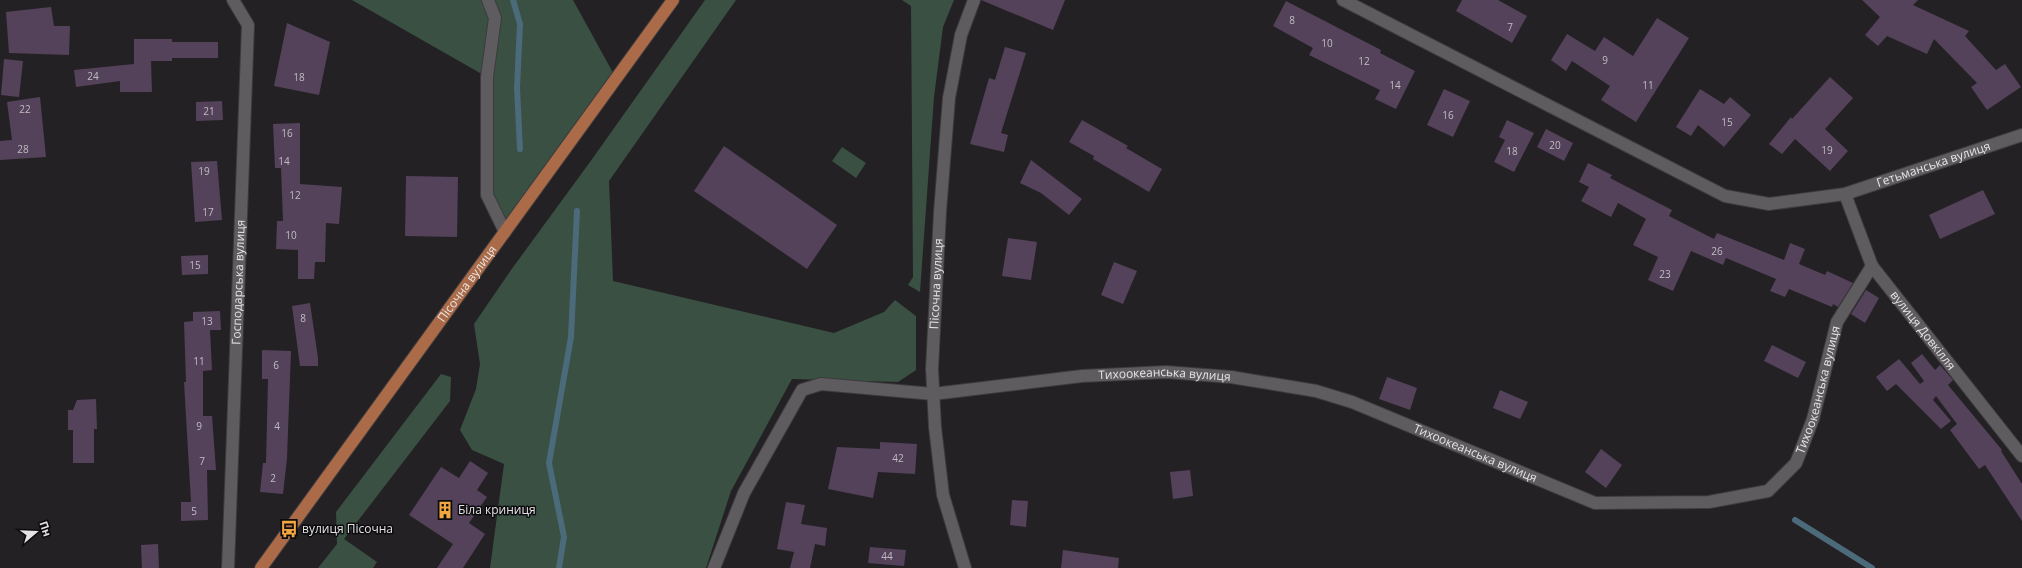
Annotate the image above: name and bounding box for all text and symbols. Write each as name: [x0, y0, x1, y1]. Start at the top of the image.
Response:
house number: 8: [1289, 13, 1295, 27]
house number: 7: [1507, 20, 1513, 34]
house number: 10: [1321, 36, 1333, 50]
house number: 9: [1602, 53, 1608, 67]
house number: 12: [1358, 54, 1370, 68]
house number: 24: [87, 69, 99, 83]
house number: 18: [293, 70, 305, 84]
house number: 14: [1389, 78, 1401, 92]
house number: 11: [1642, 78, 1654, 92]
house number: 22: [19, 102, 31, 116]
house number: 21: [203, 104, 215, 118]
house number: 16: [1442, 108, 1454, 122]
house number: 15: [1721, 115, 1733, 129]
house number: 16: [281, 126, 293, 140]
street label: Гетьманська вулиця: [1874, 137, 1993, 191]
house number: 20: [1549, 138, 1561, 152]
house number: 28: [17, 142, 29, 156]
house number: 19: [1821, 143, 1833, 157]
house number: 18: [1506, 144, 1518, 158]
house number: 14: [278, 154, 290, 168]
house number: 19: [198, 164, 210, 178]
house number: 12: [289, 188, 301, 202]
house number: 17: [202, 205, 214, 219]
street label: Господарська вулиця: [227, 219, 249, 345]
house number: 10: [285, 228, 297, 242]
street label: Пісочна вулиця: [925, 238, 947, 330]
street label: Пісочна вулиця: [433, 242, 500, 325]
house number: 26: [1711, 244, 1723, 258]
house number: 15: [189, 258, 201, 272]
house number: 23: [1659, 267, 1671, 281]
street label: вулиця Довкілля: [1887, 287, 1960, 373]
house number: 8: [300, 311, 306, 325]
house number: 13: [201, 314, 213, 328]
street label: Тихоокеанська вулиця: [1791, 324, 1844, 456]
house number: 11: [193, 354, 205, 368]
house number: 6: [273, 358, 279, 372]
street label: Тихоокеанська вулиця: [1098, 363, 1231, 385]
house number: 9: [196, 419, 202, 433]
house number: 4: [274, 419, 280, 433]
street label: Тихоокеанська вулиця: [1411, 419, 1540, 486]
house number: 42: [892, 451, 904, 465]
house number: 7: [199, 454, 205, 468]
house number: 2: [270, 471, 276, 485]
building icon: Біла криниця: [435, 500, 455, 520]
place label: Біла криниця: [458, 501, 536, 518]
house number: 5: [191, 504, 197, 518]
north arrow: [16, 512, 56, 552]
text: Пн: [36, 519, 56, 538]
bus stop icon: вулиця Пісочна: [279, 519, 299, 539]
place label: вулиця Пісочна: [302, 520, 393, 537]
house number: 44: [881, 549, 893, 563]

